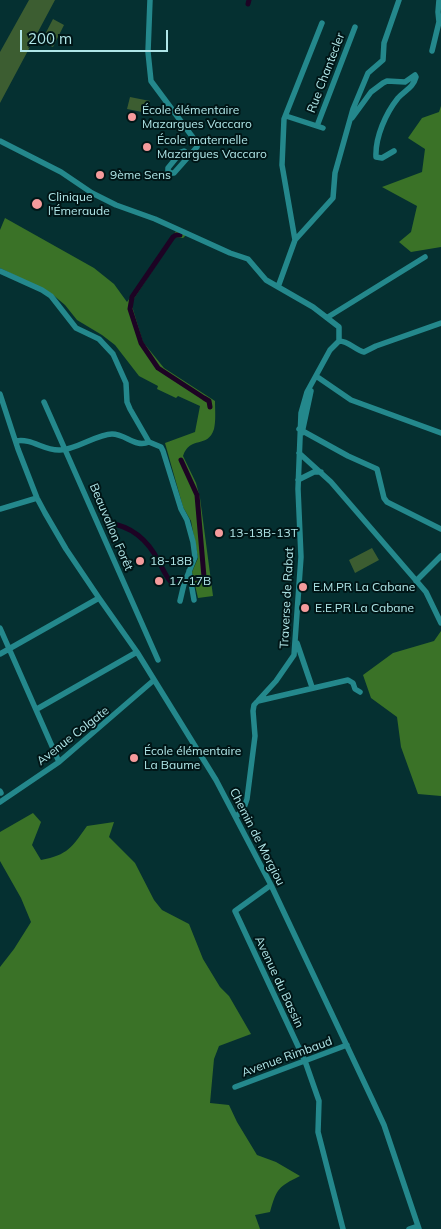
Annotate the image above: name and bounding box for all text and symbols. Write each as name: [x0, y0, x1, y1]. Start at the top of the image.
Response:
scale bar: [22, 20, 170, 52]
text: 200 m: [28, 29, 72, 48]
street label: Rue Chantecler: [304, 31, 348, 115]
place label: École élémentaire Mazargues Vaccaro: [142, 103, 252, 131]
marker: École élémentaire Mazargues Vaccaro: [126, 111, 138, 123]
place label: École maternelle Mazargues Vaccaro: [157, 133, 267, 161]
marker: École maternelle Mazargues Vaccaro: [141, 141, 153, 153]
place label: 9ème Sens: [110, 168, 171, 182]
marker: 9ème Sens: [94, 169, 106, 181]
place label: Clinique l'Émeraude: [48, 190, 110, 218]
marker: Clinique l'Émeraude: [30, 197, 44, 211]
street label: Beauvallon Forêt: [86, 481, 136, 573]
place label: 13-13B-13T: [229, 526, 298, 540]
marker: 13-13B-13T: [213, 527, 225, 539]
street label: Traverse de Rabat: [277, 547, 297, 649]
place label: 18-18B: [150, 554, 192, 568]
marker: 18-18B: [134, 555, 146, 567]
place label: 17-17B: [169, 574, 211, 588]
marker: 17-17B: [153, 575, 165, 587]
place label: E.M.PR La Cabane: [313, 580, 415, 594]
marker: E.M.PR La Cabane: [297, 581, 309, 593]
place label: E.E.PR La Cabane: [315, 601, 414, 615]
marker: E.E.PR La Cabane: [299, 602, 311, 614]
street label: Avenue Colgate: [34, 703, 112, 769]
place label: École élémentaire La Baume: [144, 744, 241, 772]
marker: École élémentaire La Baume: [128, 752, 140, 764]
street label: Chemin de Morgiou: [226, 786, 288, 888]
street label: Avenue du Bassin: [251, 934, 307, 1030]
street label: Avenue Rimbaud: [240, 1034, 334, 1080]

